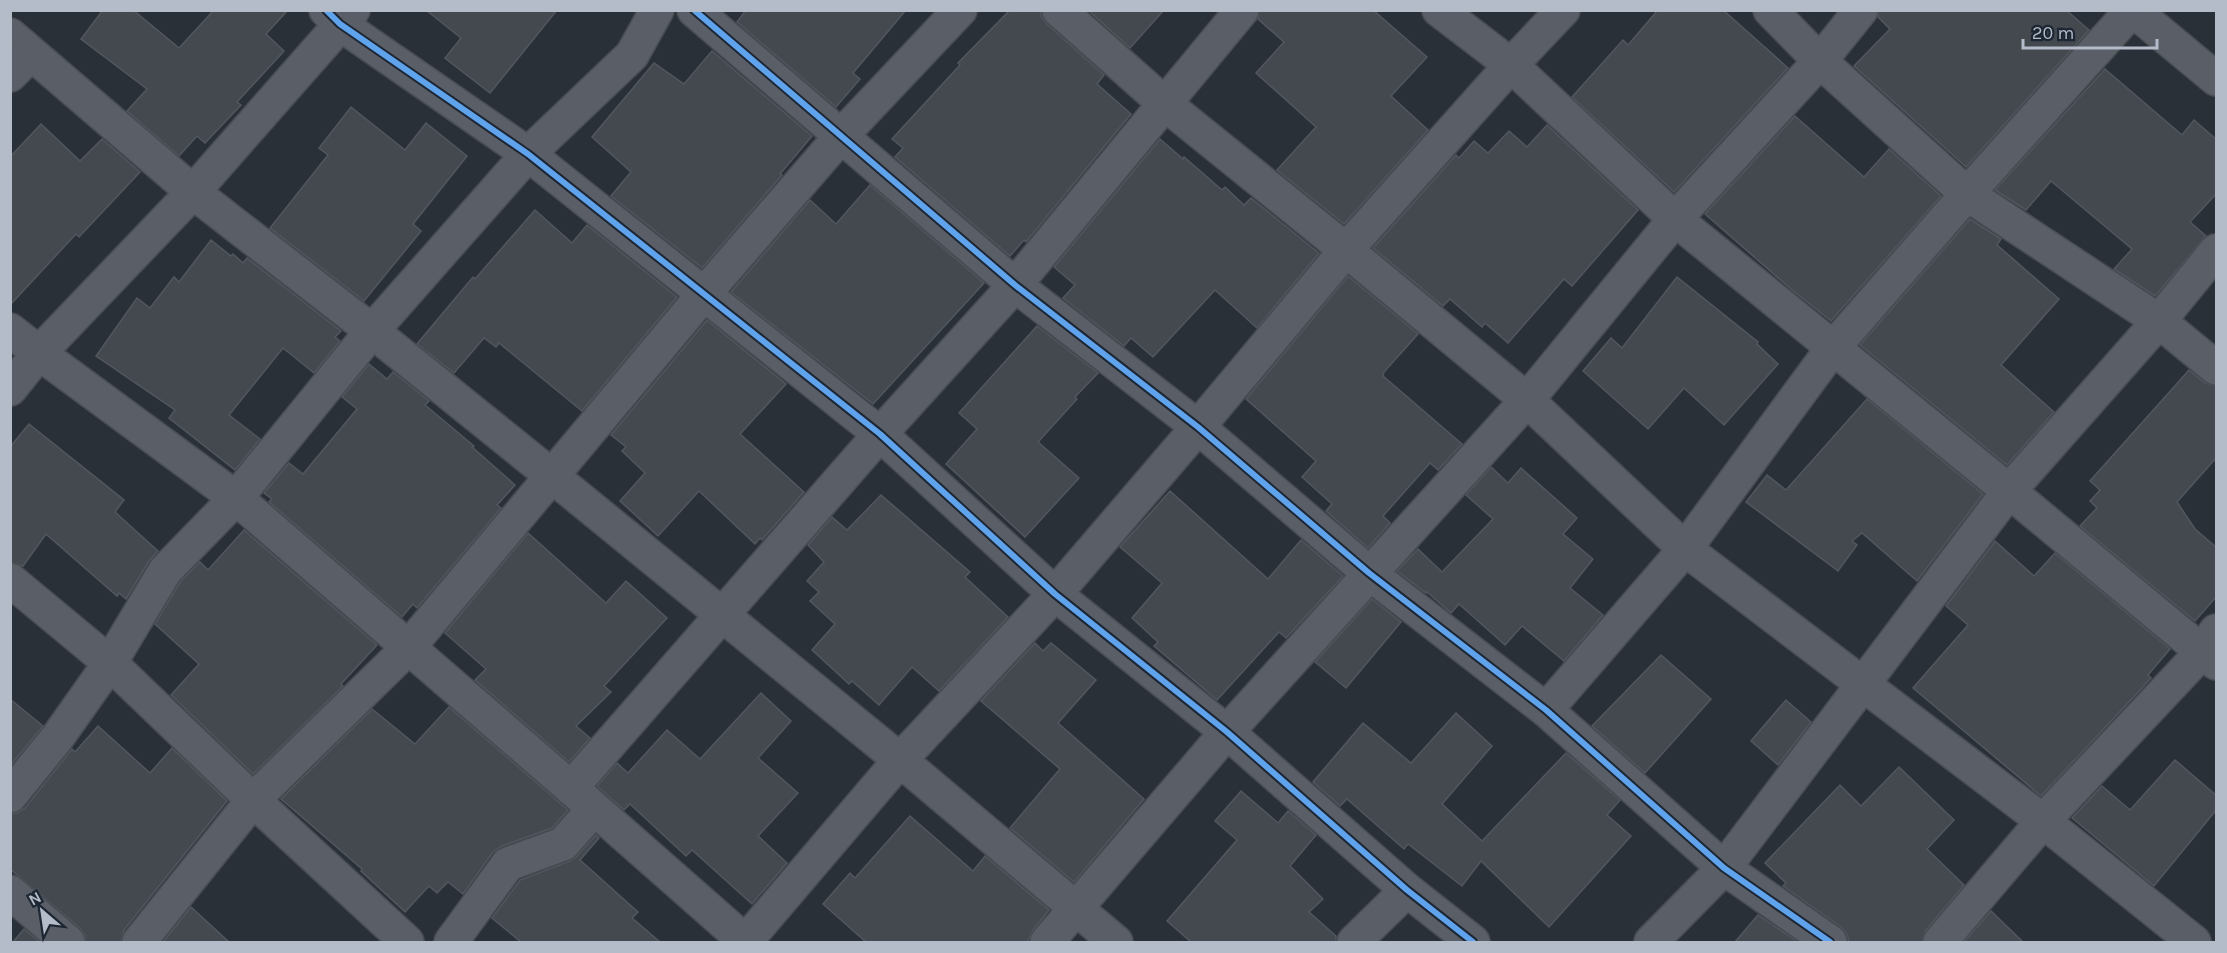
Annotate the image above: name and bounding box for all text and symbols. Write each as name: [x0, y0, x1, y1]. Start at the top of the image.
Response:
scale bar: [2023, 12, 2156, 50]
text: 20 m: [2032, 22, 2074, 44]
north arrow: [12, 881, 72, 941]
text: N: [25, 887, 45, 909]

